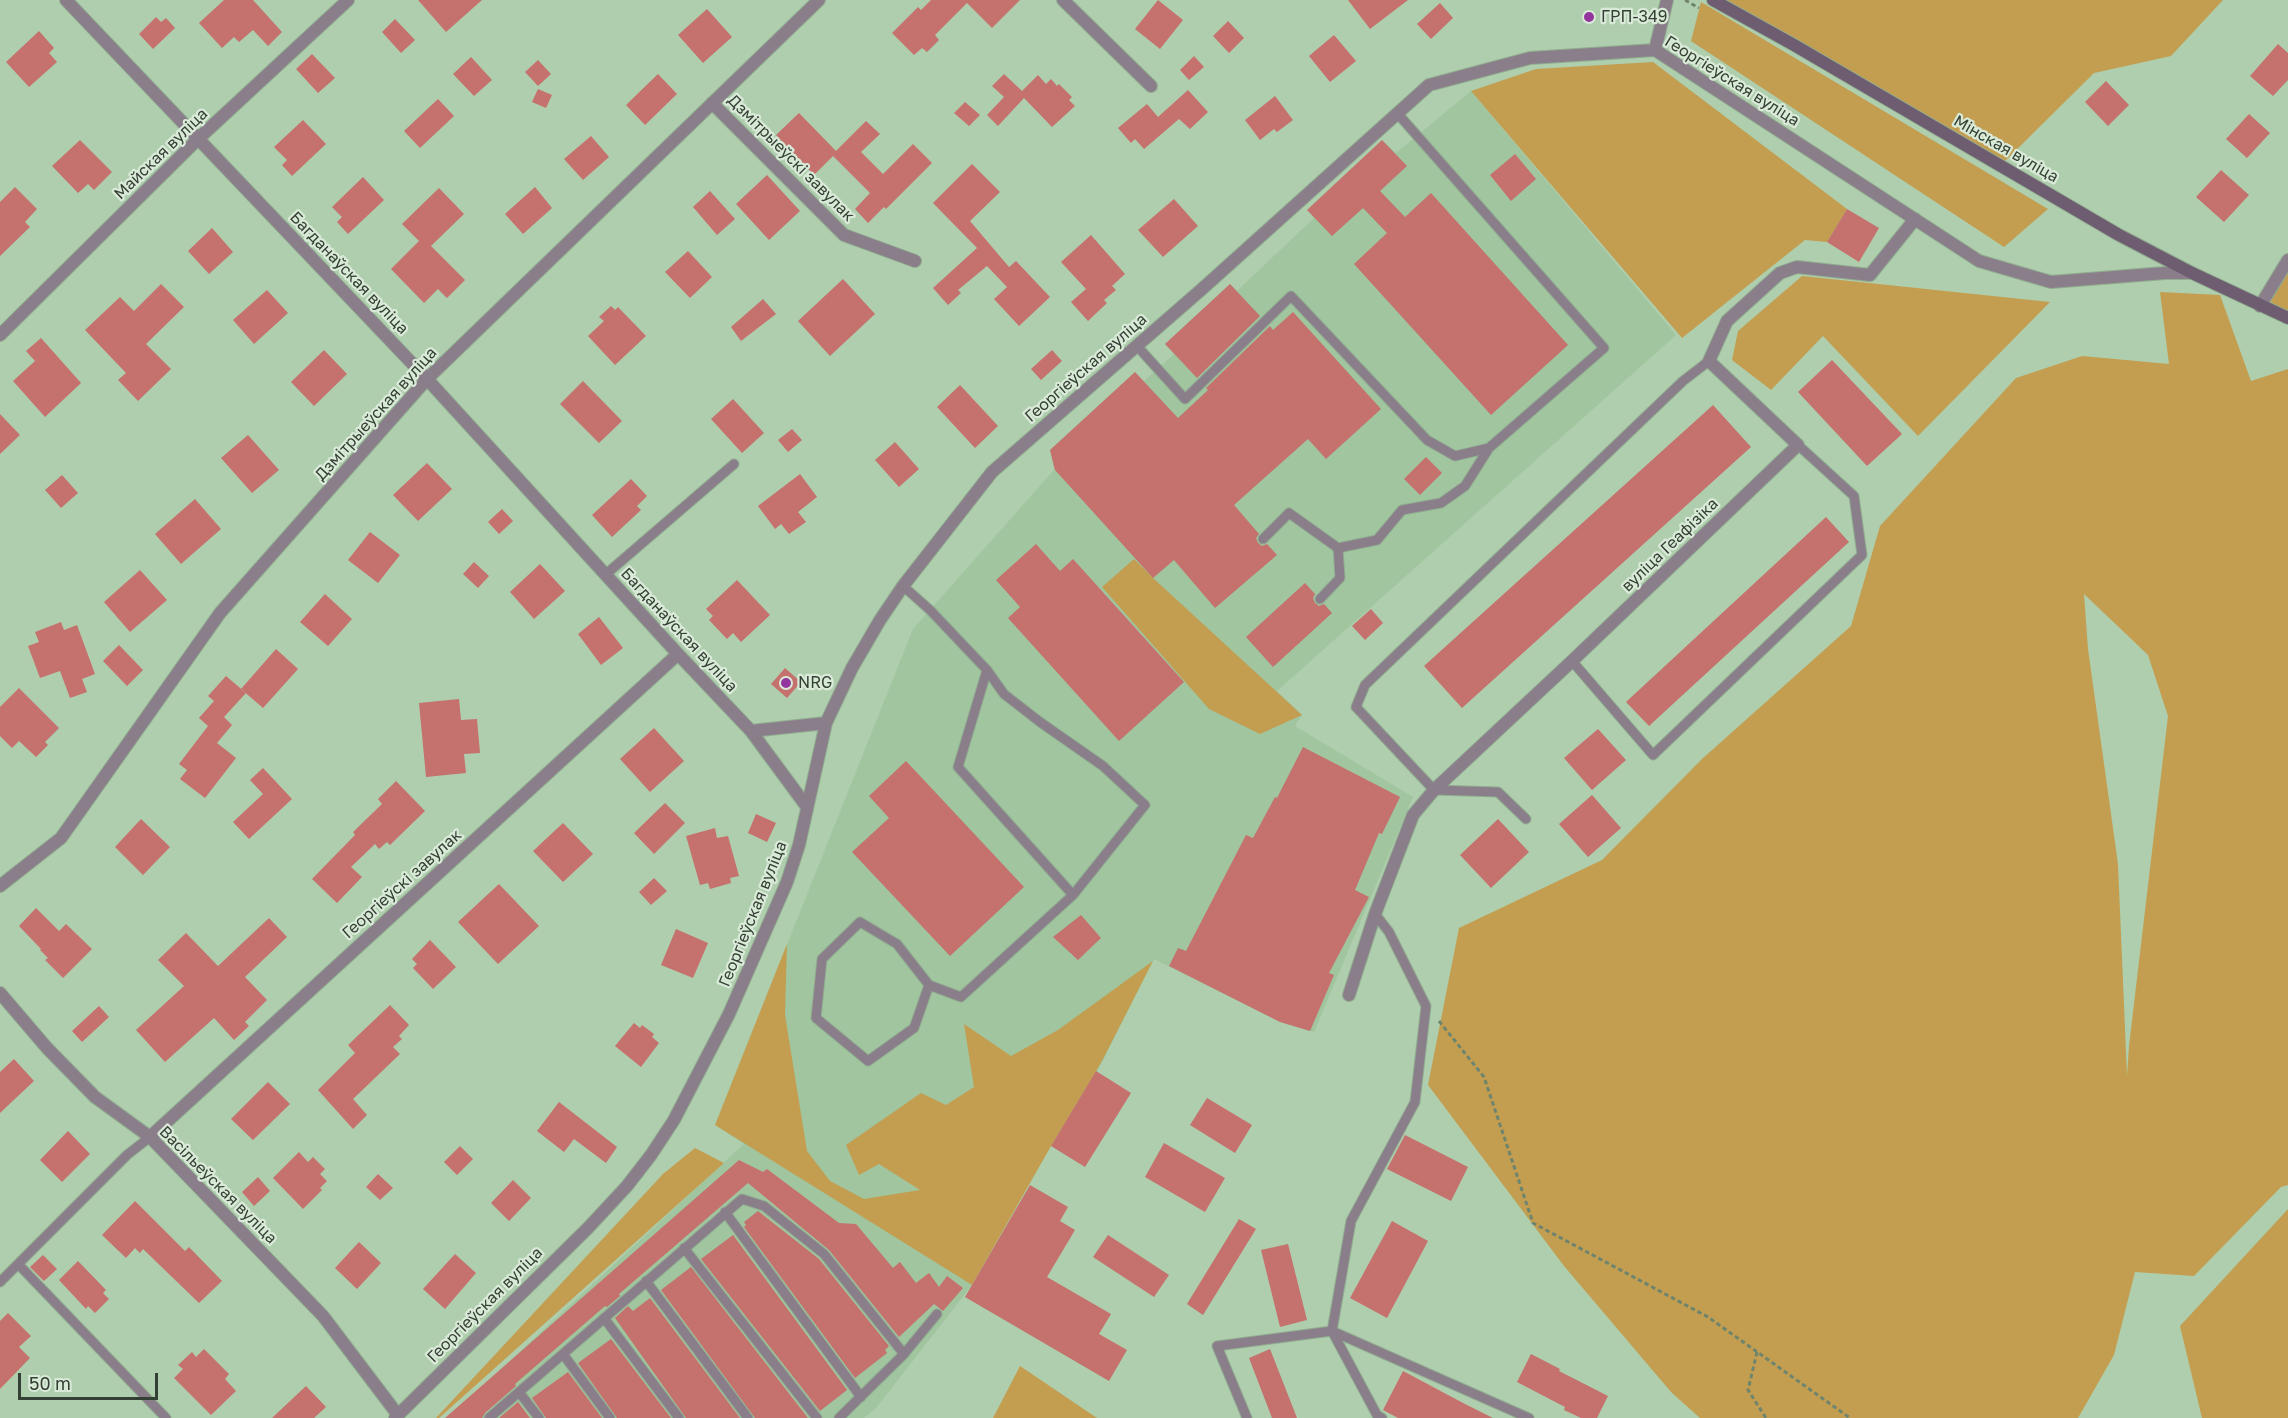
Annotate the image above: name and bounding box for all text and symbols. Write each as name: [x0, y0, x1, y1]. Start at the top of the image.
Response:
place label: ГРП-349: [1601, 7, 1667, 27]
marker: ГРП-349: [1582, 10, 1596, 24]
street label: Георгіеўская вуліца: [1661, 32, 1803, 130]
street label: Дзмітрыеўскі завулак: [724, 91, 858, 225]
street label: Майская вуліца: [110, 105, 212, 203]
street label: Мінская вуліца: [1950, 111, 2062, 187]
street label: Багданаўская вуліца: [286, 208, 412, 338]
street label: Георгіеўская вуліца: [1021, 310, 1151, 426]
street label: Дзмітрыеўская вуліца: [311, 343, 441, 485]
street label: вуліца Геафізіка: [1618, 494, 1722, 596]
street label: Багданаўская вуліца: [617, 564, 741, 696]
place label: NRG: [798, 673, 832, 693]
marker: NRG: [779, 676, 793, 690]
street label: Георгіеўскі завулак: [338, 825, 466, 943]
street label: Георгіеўская вуліца: [715, 838, 791, 990]
street label: Васільеўская вуліца: [155, 1122, 281, 1248]
street label: Георгіеўская вуліца: [423, 1243, 547, 1367]
scale bar: [21, 1361, 160, 1399]
text: 50 m: [29, 1372, 71, 1394]

